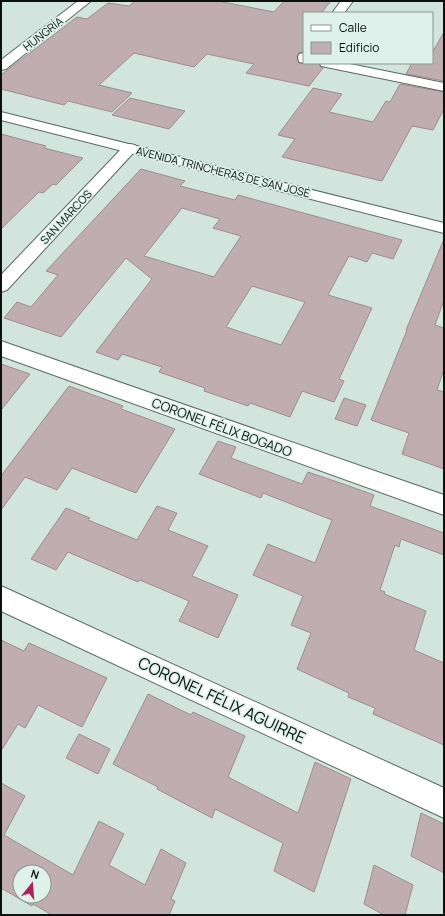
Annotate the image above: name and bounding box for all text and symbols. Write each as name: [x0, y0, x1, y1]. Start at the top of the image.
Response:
legend: [303, 12, 433, 64]
street label: HUNGRÍA: [20, 13, 66, 54]
text: Calle: [339, 19, 367, 36]
text: Edificio: [339, 39, 379, 56]
street label: AVENIDA TRINCHERAS DE SAN JOSÉ: [135, 143, 312, 200]
street label: SAN MARCOS: [37, 186, 95, 247]
street label: CORONEL FÉLIX BOGADO: [149, 393, 295, 461]
street label: CORONEL FÉLIX AGUIRRE: [135, 651, 309, 749]
north arrow: [12, 864, 52, 904]
text: N: [29, 866, 41, 882]

